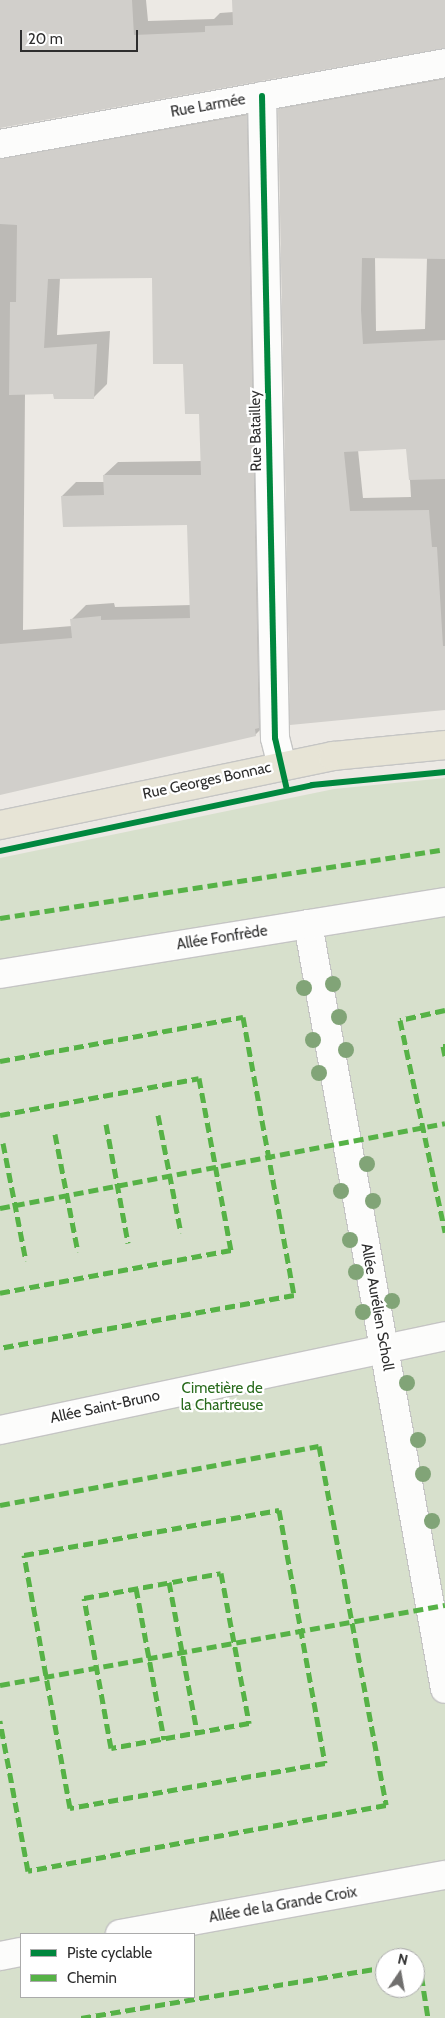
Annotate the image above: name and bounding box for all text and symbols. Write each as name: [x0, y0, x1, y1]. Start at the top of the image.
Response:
scale bar: [22, 20, 140, 52]
text: 20 m: [28, 30, 63, 48]
street label: Rue Larmée: [169, 91, 247, 121]
street label: Rue Batailley: [246, 390, 266, 472]
street label: Rue Georges Bonnac: [141, 759, 273, 803]
street label: Allée Fonfrède: [175, 922, 269, 954]
street label: Allée Aurélien Scholl: [357, 1242, 397, 1372]
park label: Cimetière de la Chartreuse: [181, 1379, 263, 1414]
street label: Allée Saint-Bruno: [48, 1387, 162, 1427]
street label: Allée de la Grande Croix: [207, 1883, 359, 1927]
legend: [20, 1933, 195, 1998]
text: Piste cyclable: [67, 1944, 152, 1962]
north arrow: [375, 1948, 425, 1998]
text: N: [396, 1949, 410, 1969]
text: Chemin: [67, 1969, 117, 1987]

